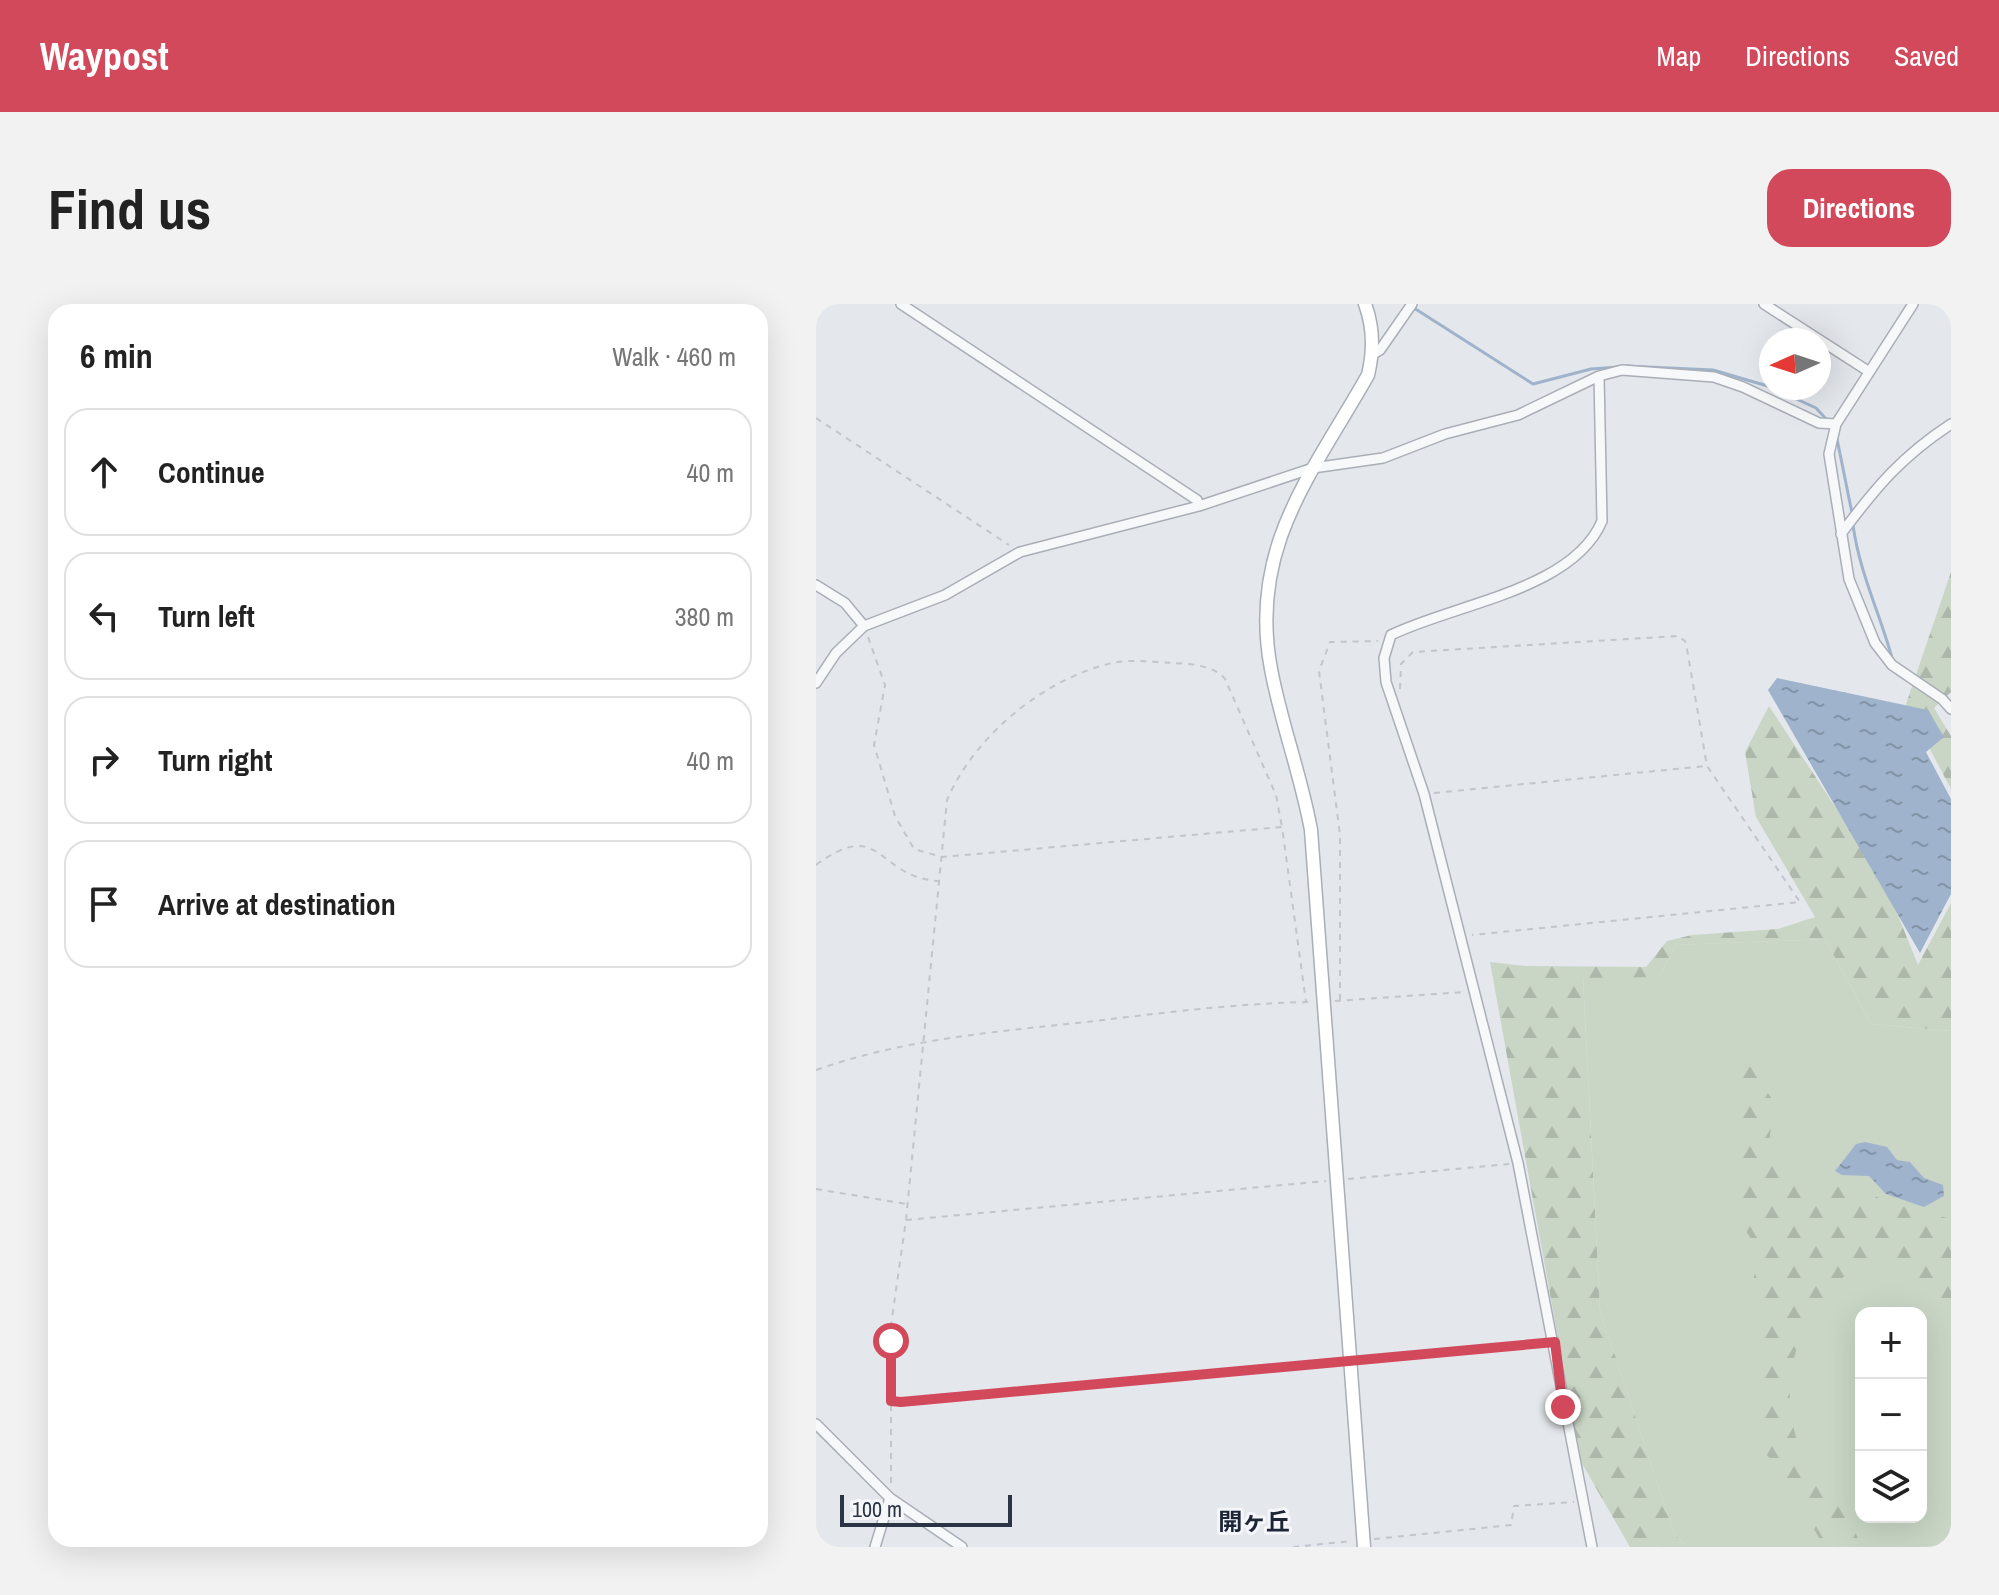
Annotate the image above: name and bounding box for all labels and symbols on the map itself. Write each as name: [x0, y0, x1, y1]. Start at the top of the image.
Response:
north arrow: [1759, 328, 1831, 400]
route start: [873, 1323, 909, 1359]
route end: [1545, 1389, 1581, 1425]
scale bar: [840, 1491, 1012, 1527]
district label: 開ヶ丘: [1218, 1505, 1290, 1537]

